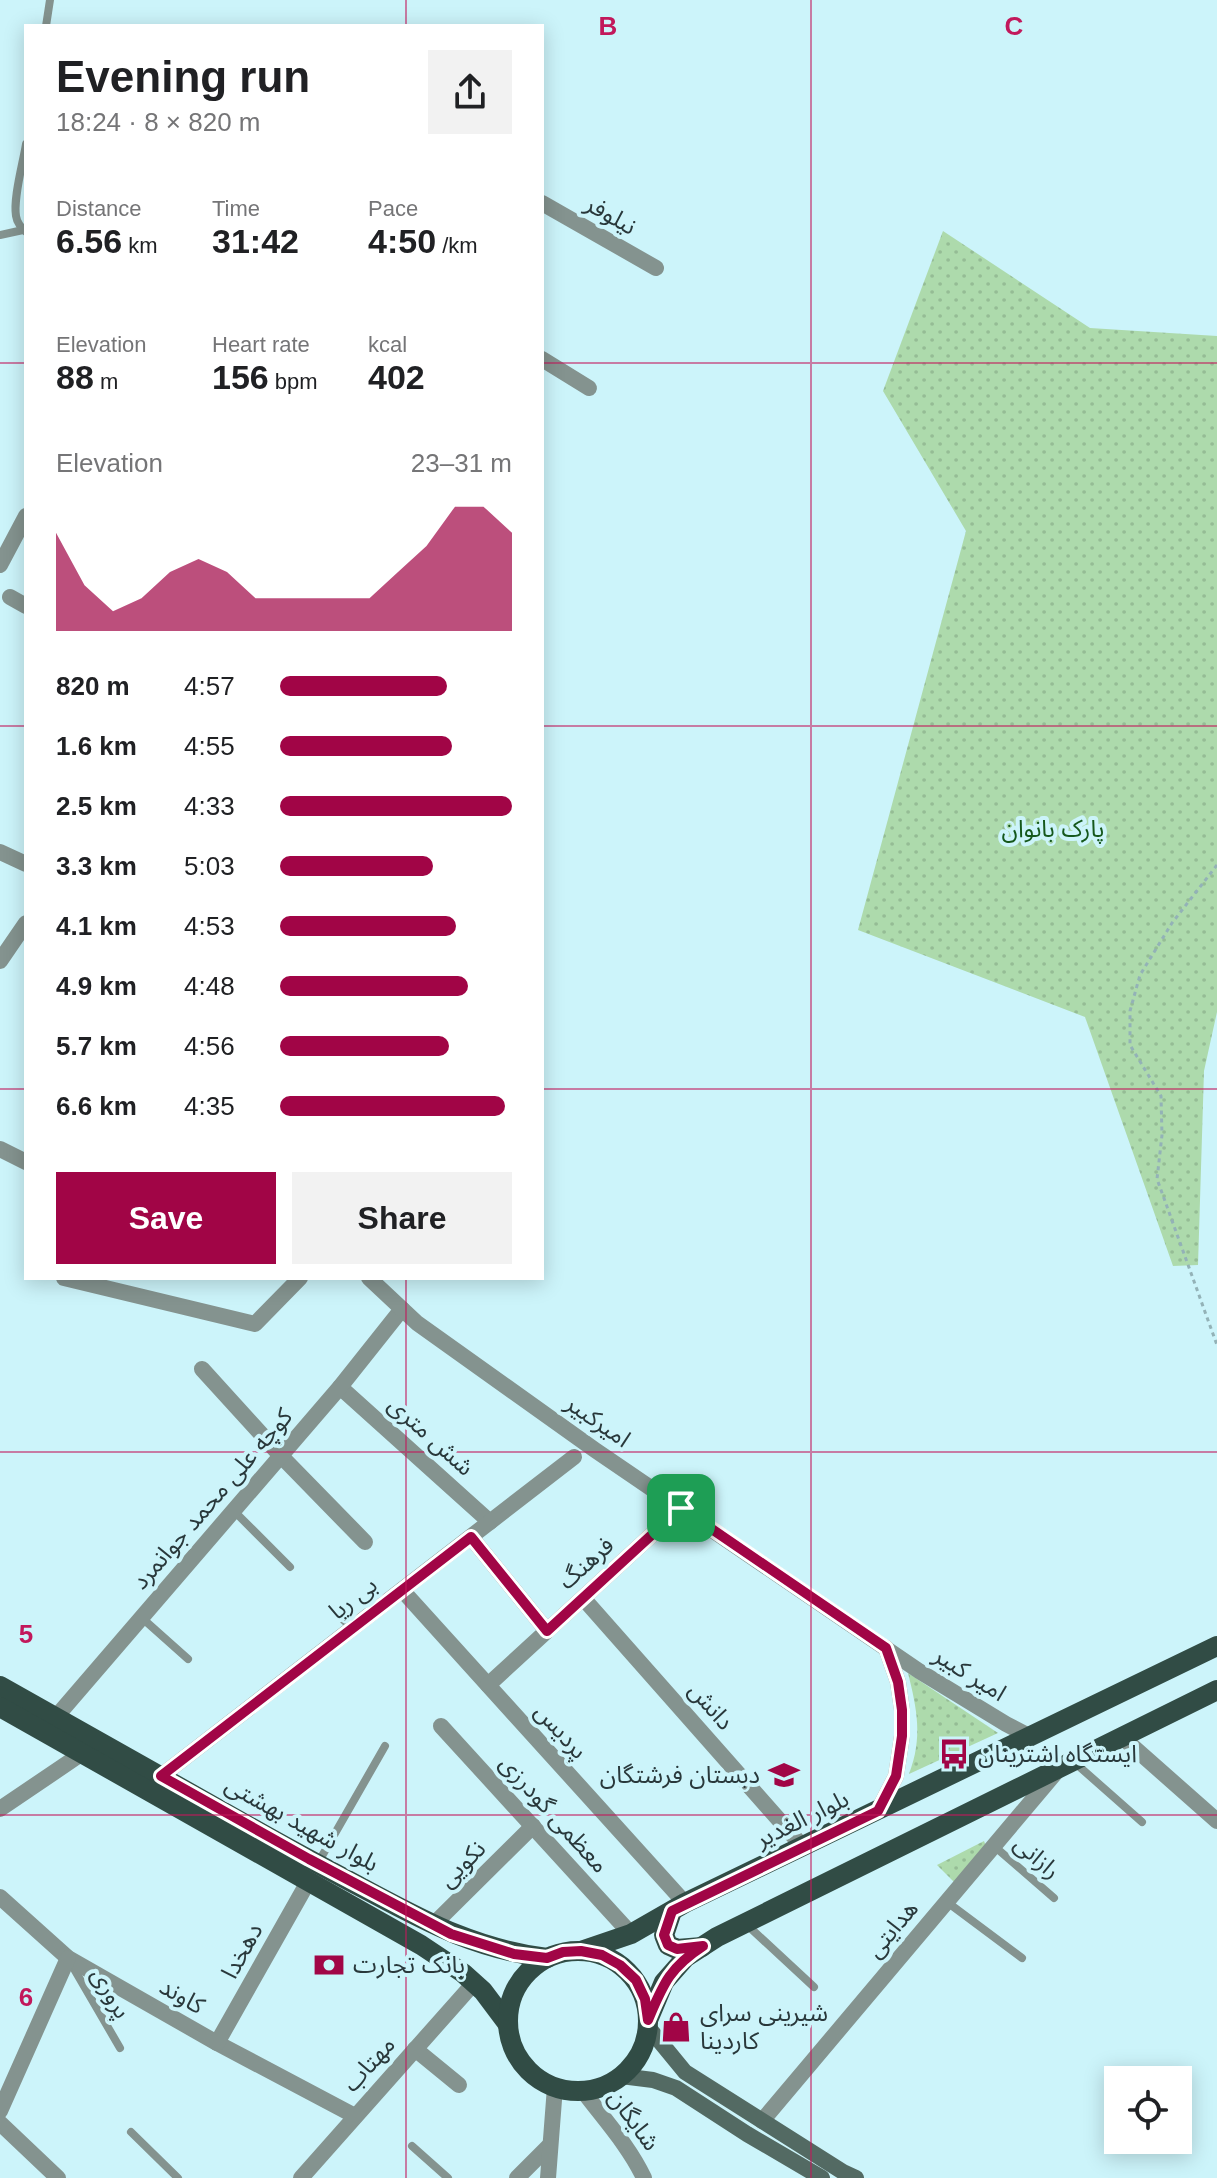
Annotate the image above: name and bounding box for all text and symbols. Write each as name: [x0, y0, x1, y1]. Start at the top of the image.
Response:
text: B: [599, 11, 617, 41]
text: C: [1005, 11, 1024, 41]
button: share: [428, 50, 512, 134]
text: Evening run: [56, 52, 310, 101]
text: 18:24 · 8 × 820 m: [56, 107, 261, 137]
street label: نیلوفر: [580, 189, 641, 241]
text: Distance: [56, 196, 142, 221]
text: Time: [212, 196, 260, 221]
text: Pace: [368, 196, 418, 221]
text: 6.56: [56, 222, 122, 260]
text: 31:42: [212, 222, 299, 260]
text: 4:50: [368, 222, 436, 260]
text: km: [122, 233, 158, 258]
text: /km: [436, 233, 478, 258]
text: Elevation: [56, 332, 147, 357]
text: Heart rate: [212, 332, 310, 357]
text: kcal: [368, 332, 407, 357]
text: 88: [56, 358, 94, 396]
text: 156: [212, 358, 269, 396]
text: 402: [368, 358, 425, 396]
text: m: [94, 369, 118, 394]
text: bpm: [269, 369, 318, 394]
text: Elevation: [56, 448, 163, 478]
text: 23–31 m: [411, 448, 512, 478]
text: 820 m: [56, 671, 130, 701]
text: 4:57: [184, 671, 235, 701]
text: 1.6 km: [56, 731, 137, 761]
text: 4:55: [184, 731, 235, 761]
text: 2.5 km: [56, 791, 137, 821]
text: 4:33: [184, 791, 235, 821]
park label: پارک بانوان: [1001, 815, 1105, 844]
text: 3.3 km: [56, 851, 137, 881]
text: 5:03: [184, 851, 235, 881]
text: 4.1 km: [56, 911, 137, 941]
text: 4:53: [184, 911, 235, 941]
text: 4.9 km: [56, 971, 137, 1001]
text: 4:48: [184, 971, 235, 1001]
text: 5.7 km: [56, 1031, 137, 1061]
text: 4:56: [184, 1031, 235, 1061]
text: 6.6 km: [56, 1091, 137, 1121]
text: 4:35: [184, 1091, 235, 1121]
button: Save: [56, 1172, 276, 1264]
button: Share: [292, 1172, 512, 1264]
street label: امیرکبیر: [560, 1388, 636, 1453]
street label: شش متری: [383, 1390, 479, 1482]
street label: کوچه علی محمد جوانمرد: [126, 1402, 300, 1596]
pin: [647, 1474, 715, 1542]
icon: arrive: [659, 1486, 703, 1530]
street label: فرهنگ: [553, 1531, 619, 1595]
street label: بی ریا: [323, 1571, 383, 1625]
text: 5: [19, 1619, 33, 1649]
street label: امیر کبیر: [928, 1640, 1011, 1707]
street label: دانش: [683, 1676, 739, 1735]
street label: پردیس: [528, 1697, 593, 1765]
bus stop icon: ایستگاه اشترینان: [937, 1737, 971, 1771]
place label: ایستگاه اشترینان: [978, 1740, 1137, 1768]
street label: معظمی گودرزی: [494, 1749, 614, 1879]
school or university icon: دبستان فرشتگان: [767, 1758, 801, 1792]
place label: دبستان فرشتگان: [600, 1761, 760, 1789]
street label: بلوار شهید بهشتی: [220, 1770, 384, 1878]
street label: بلوار الغدیر: [750, 1784, 853, 1854]
street label: رازانی: [1008, 1829, 1066, 1885]
street label: نکویی: [433, 1835, 491, 1893]
street label: هدایتی: [860, 1895, 923, 1963]
street label: دهخدا: [215, 1918, 268, 1983]
bank icon: بانک تجارت: [312, 1948, 346, 1982]
place label: بانک تجارت: [353, 1951, 465, 1979]
street label: پروری: [84, 1962, 137, 2024]
street label: کاوند: [155, 1972, 210, 2020]
text: 6: [19, 1982, 33, 2012]
place label: شیرینی سرای کاردینا: [700, 1999, 828, 2055]
shop icon: شیرینی سرای کاردینا: [659, 2010, 693, 2044]
street label: مهتاب: [337, 2031, 401, 2097]
map controls: [1104, 2066, 1192, 2154]
button: locate: [1104, 2066, 1192, 2154]
street label: شایگان: [603, 2084, 665, 2156]

